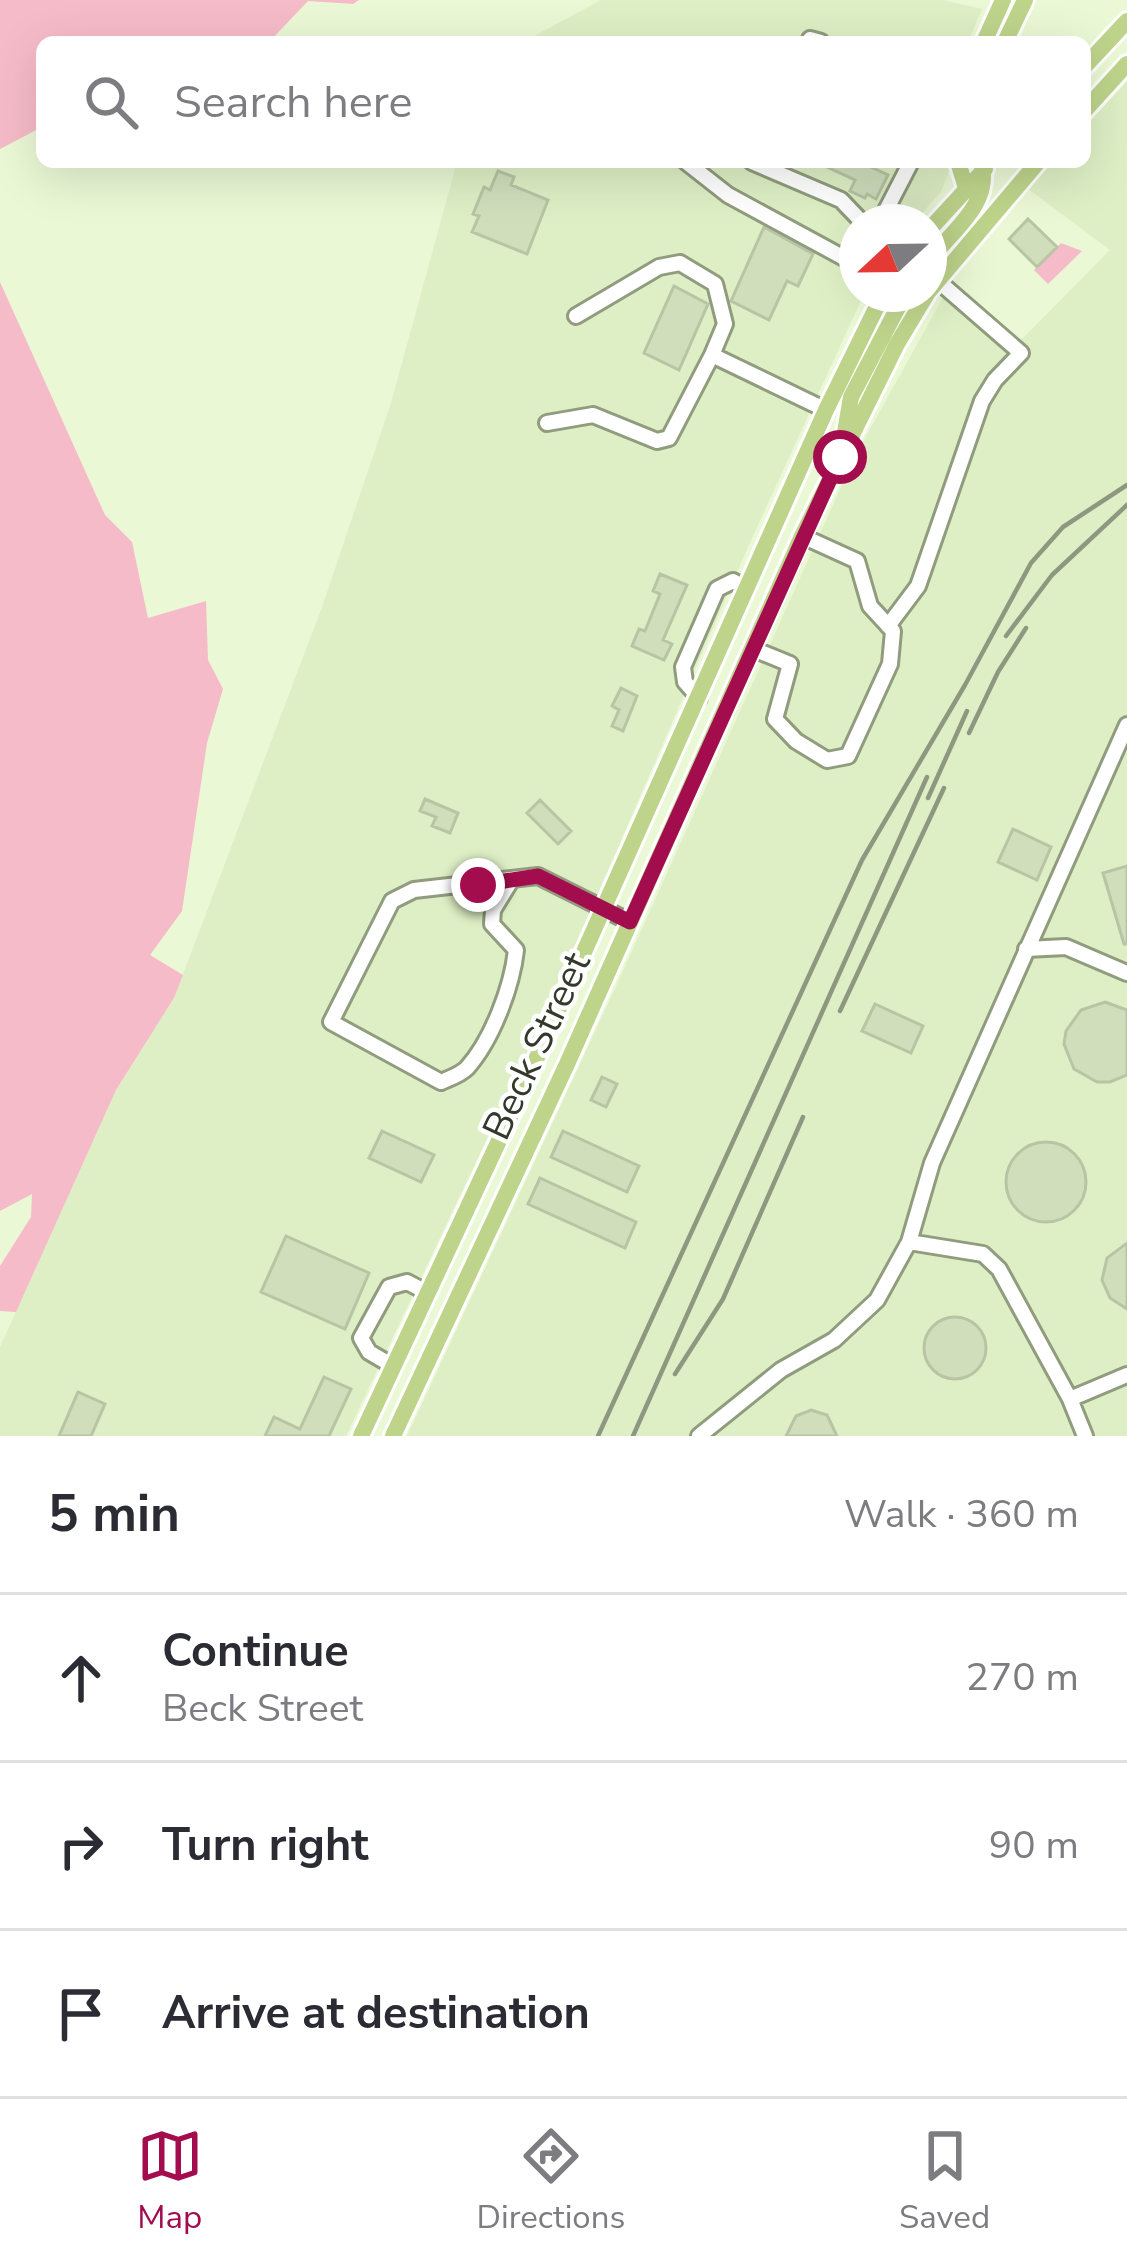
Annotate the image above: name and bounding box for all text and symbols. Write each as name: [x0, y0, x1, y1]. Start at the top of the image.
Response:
search box: [36, 36, 1091, 168]
icon: search: [78, 69, 144, 135]
text: Search here: [174, 72, 413, 133]
north arrow: [839, 204, 947, 312]
route start: [813, 430, 867, 484]
route end: [451, 858, 505, 912]
street label: Beck Street: [470, 943, 604, 1148]
text: 5 min: [48, 1479, 180, 1549]
text: Walk · 360 m: [844, 1488, 1079, 1541]
text: Continue: [162, 1621, 349, 1682]
icon: ahead: [48, 1645, 114, 1711]
text: 270 m: [965, 1651, 1079, 1704]
text: Beck Street: [162, 1682, 363, 1735]
icon: right: [48, 1813, 114, 1879]
text: Turn right: [162, 1815, 369, 1876]
text: 90 m: [989, 1819, 1079, 1872]
icon: arrive: [48, 1981, 114, 2047]
text: Arrive at destination: [162, 1983, 590, 2044]
tab: Map: [137, 2123, 203, 2240]
tab: Directions: [477, 2123, 625, 2240]
tab: Saved: [899, 2123, 990, 2240]

